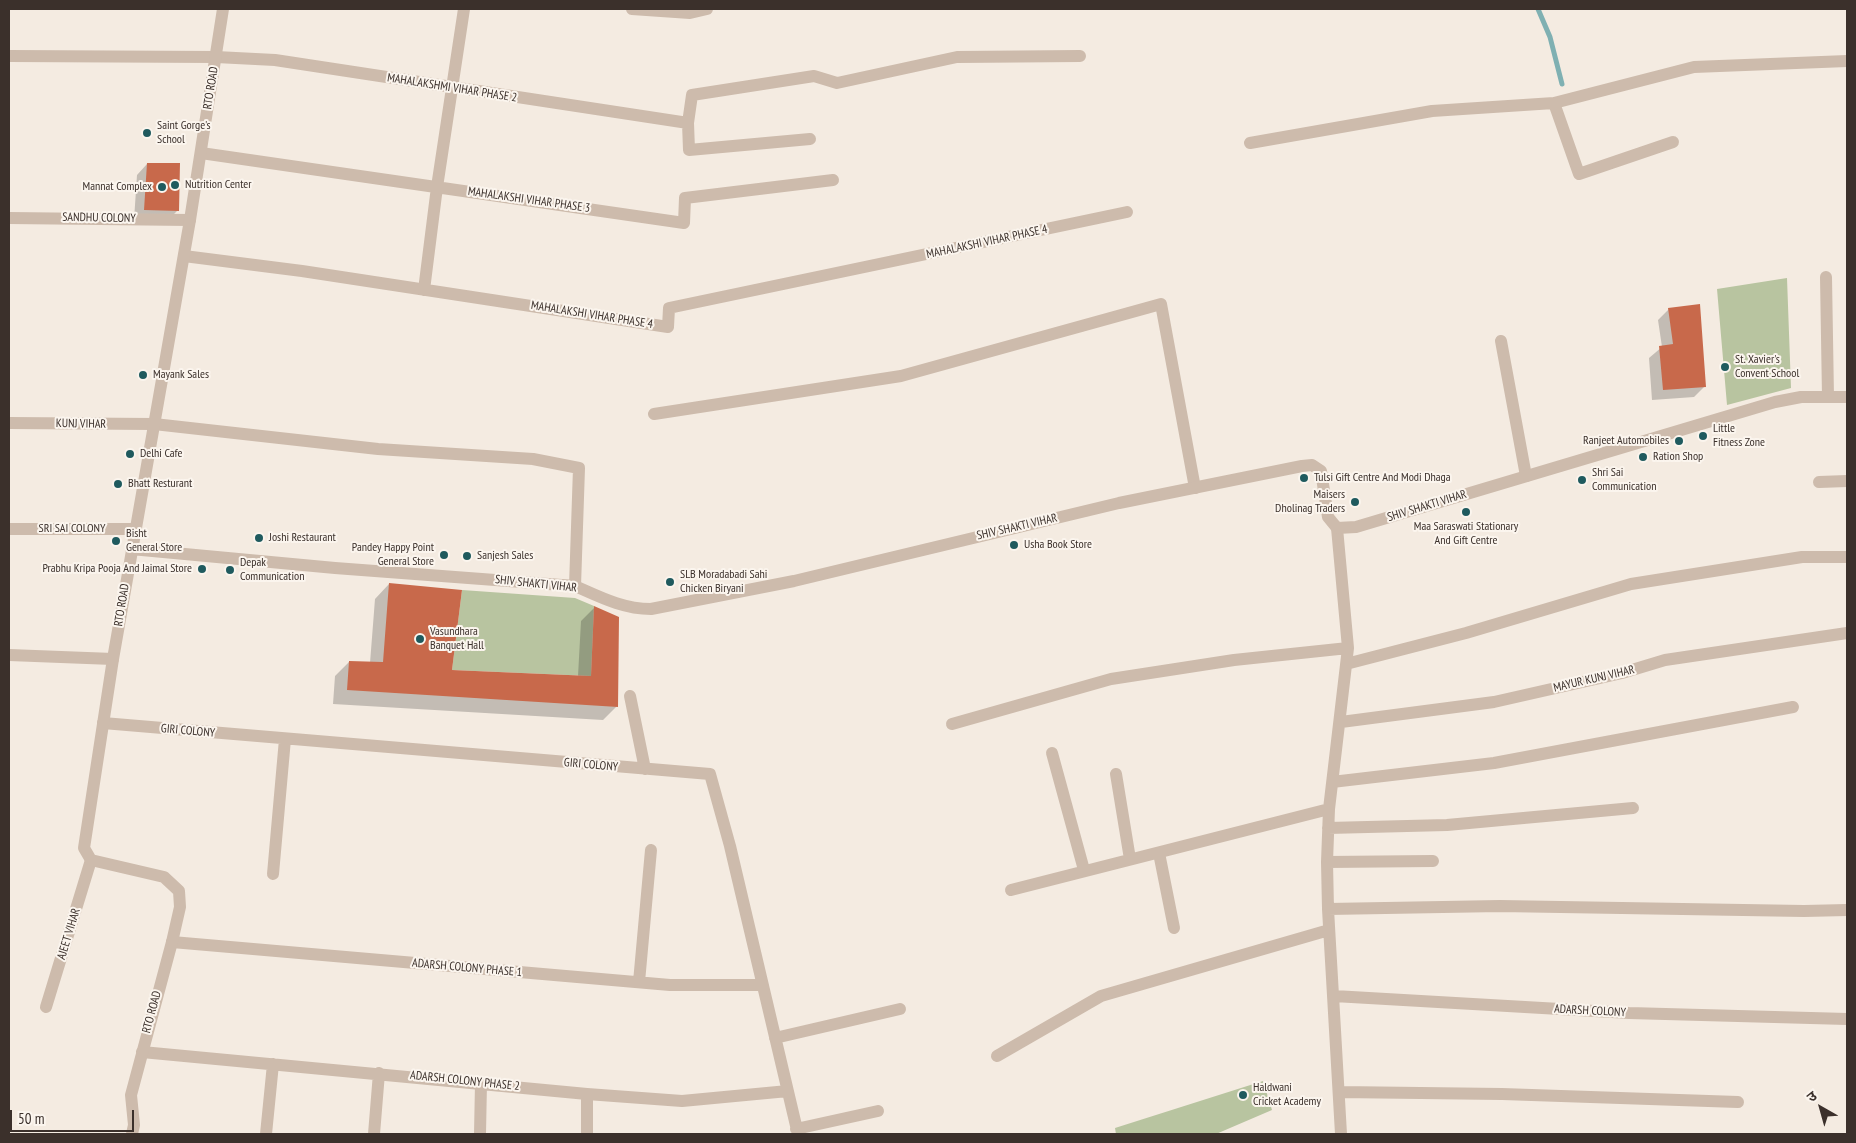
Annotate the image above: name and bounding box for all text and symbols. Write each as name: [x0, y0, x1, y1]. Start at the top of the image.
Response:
street label: RTO ROAD: [201, 66, 221, 110]
street label: MAHALAKSHMI VIHAR PHASE 2: [386, 71, 518, 105]
place label: Saint Gorge's School: [157, 119, 211, 147]
marker: Saint Gorge's School: [141, 127, 153, 139]
place label: Nutrition Center: [185, 178, 252, 192]
marker: Nutrition Center: [169, 179, 181, 191]
place label: Mannat Complex: [83, 180, 152, 194]
marker: Mannat Complex: [156, 181, 168, 193]
street label: MAHALAKSHI VIHAR PHASE 3: [467, 184, 591, 216]
street label: SANDHU COLONY: [62, 210, 136, 226]
street label: MAHALAKSHI VIHAR PHASE 4: [925, 222, 1049, 262]
street label: MAHALAKSHI VIHAR PHASE 4: [530, 298, 654, 332]
place label: St. Xavier's Convent School: [1735, 353, 1799, 381]
marker: St. Xavier's Convent School: [1719, 361, 1731, 373]
place label: Mayank Sales: [153, 368, 209, 382]
marker: Mayank Sales: [137, 369, 149, 381]
street label: KUNJ VIHAR: [56, 416, 106, 432]
place label: Little Fitness Zone: [1713, 422, 1765, 450]
marker: Little Fitness Zone: [1697, 430, 1709, 442]
place label: Ranjeet Automobiles: [1583, 434, 1669, 448]
marker: Ranjeet Automobiles: [1673, 435, 1685, 447]
place label: Delhi Cafe: [140, 447, 183, 461]
marker: Delhi Cafe: [124, 448, 136, 460]
place label: Ration Shop: [1653, 450, 1703, 464]
marker: Ration Shop: [1637, 451, 1649, 463]
place label: Shri Sai Communication: [1592, 466, 1656, 494]
place label: Tulsi Gift Centre And Modi Dhaga: [1314, 471, 1451, 485]
marker: Tulsi Gift Centre And Modi Dhaga: [1298, 472, 1310, 484]
marker: Shri Sai Communication: [1576, 474, 1588, 486]
place label: Bhatt Resturant: [128, 477, 192, 491]
marker: Bhatt Resturant: [112, 478, 124, 490]
street label: SHIV SHAKTI VIHAR: [1386, 487, 1468, 525]
place label: Maisers Dholinag Traders: [1275, 488, 1345, 516]
marker: Maisers Dholinag Traders: [1349, 496, 1361, 508]
marker: Maa Saraswati Stationary And Gift Centre: [1460, 506, 1472, 518]
street label: SHIV SHAKTI VIHAR: [975, 511, 1059, 543]
place label: Maa Saraswati Stationary And Gift Centre: [1414, 520, 1518, 548]
street label: SRI SAI COLONY: [38, 522, 106, 536]
place label: Bisht General Store: [126, 527, 182, 555]
place label: Joshi Restaurant: [269, 531, 336, 545]
marker: Joshi Restaurant: [253, 532, 265, 544]
marker: Bisht General Store: [110, 535, 122, 547]
place label: Usha Book Store: [1024, 538, 1092, 552]
marker: Usha Book Store: [1008, 539, 1020, 551]
place label: Pandey Happy Point General Store: [352, 541, 434, 569]
marker: Pandey Happy Point General Store: [438, 549, 450, 561]
place label: Sanjesh Sales: [477, 549, 533, 563]
marker: Sanjesh Sales: [461, 550, 473, 562]
place label: Depak Communication: [240, 556, 304, 584]
place label: Prabhu Kripa Pooja And Jaimal Store: [42, 562, 192, 576]
marker: Prabhu Kripa Pooja And Jaimal Store: [196, 563, 208, 575]
marker: Depak Communication: [224, 564, 236, 576]
place label: SLB Moradabadi Sahi Chicken Biryani: [680, 568, 767, 596]
street label: SHIV SHAKTI VIHAR: [494, 573, 578, 595]
marker: SLB Moradabadi Sahi Chicken Biryani: [664, 576, 676, 588]
street label: RTO ROAD: [112, 583, 132, 627]
place label: Vasundhara Banquet Hall: [430, 625, 484, 653]
marker: Vasundhara Banquet Hall: [414, 633, 426, 645]
street label: MAYUR KUNJ VIHAR: [1552, 663, 1636, 695]
street label: GIRI COLONY: [160, 721, 216, 741]
street label: GIRI COLONY: [563, 755, 619, 775]
street label: AJEET VIHAR: [54, 907, 84, 961]
street label: ADARSH COLONY PHASE 1: [411, 956, 523, 980]
street label: RTO ROAD: [139, 989, 165, 1035]
street label: ADARSH COLONY: [1554, 1002, 1626, 1020]
street label: ADARSH COLONY PHASE 2: [409, 1068, 521, 1094]
place label: Haldwani Cricket Academy: [1253, 1081, 1321, 1109]
north arrow: [1796, 1083, 1846, 1133]
text: उ: [1803, 1087, 1821, 1106]
marker: Haldwani Cricket Academy: [1237, 1089, 1249, 1101]
scale bar: [12, 1100, 136, 1132]
text: 50 m: [18, 1109, 44, 1128]

